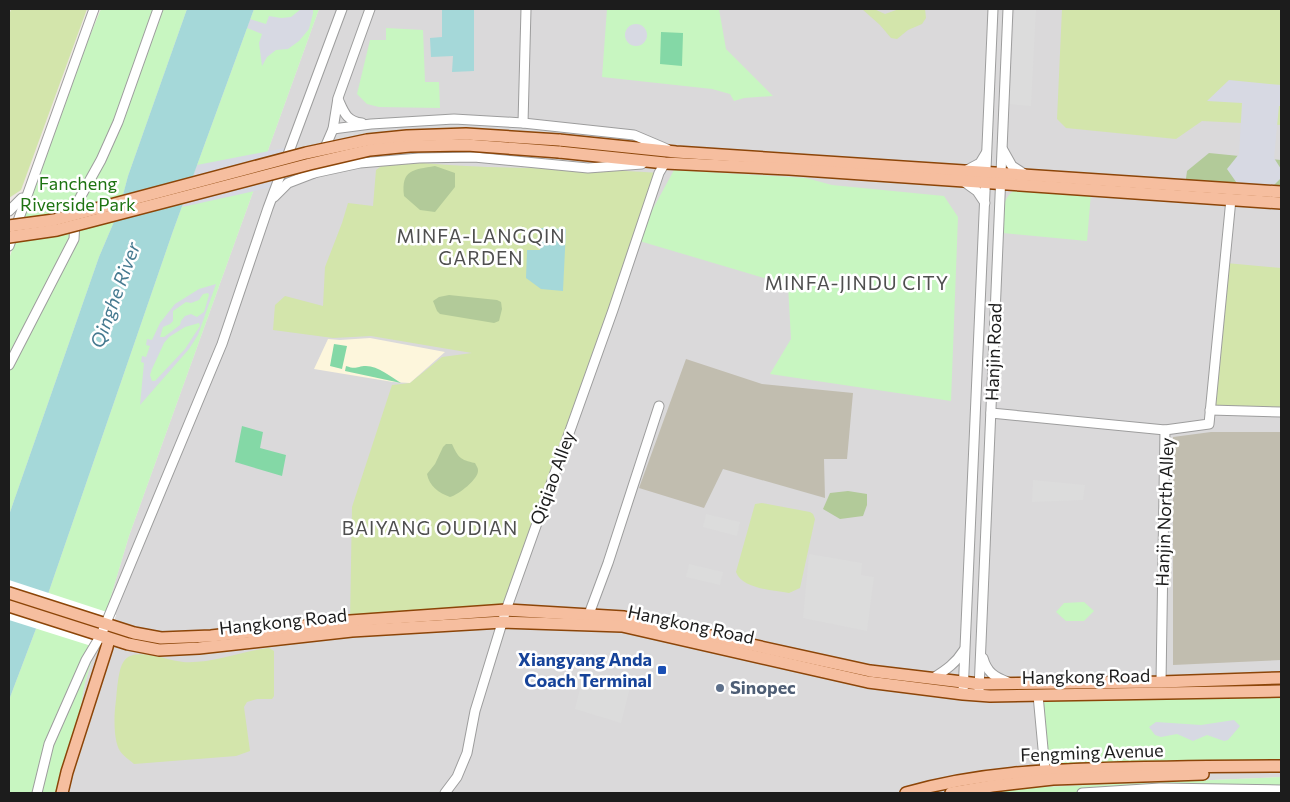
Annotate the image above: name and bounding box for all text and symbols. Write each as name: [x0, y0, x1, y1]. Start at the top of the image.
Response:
park label: Fancheng Riverside Park: [20, 172, 136, 215]
district label: MINFA-LANGQIN GARDEN: [396, 224, 566, 269]
water label: Qinghe River: [85, 237, 145, 351]
district label: MINFA-JINDU CITY: [765, 271, 949, 294]
street label: Hanjin Road: [980, 302, 1006, 401]
street label: Qiqiao Alley: [525, 428, 579, 528]
street label: Hanjin North Alley: [1150, 437, 1178, 587]
district label: BAIYANG OUDIAN: [342, 516, 518, 539]
street label: Hangkong Road: [626, 600, 756, 648]
street label: Hangkong Road: [218, 603, 348, 639]
place label: Xiangyang Anda Coach Terminal: [518, 648, 652, 691]
marker: Xiangyang Anda Coach Terminal: [656, 664, 668, 676]
street label: Hangkong Road: [1021, 664, 1150, 688]
place label: Sinopec: [730, 676, 796, 698]
marker: Sinopec: [714, 682, 726, 694]
street label: Fengming Avenue: [1020, 739, 1164, 765]

